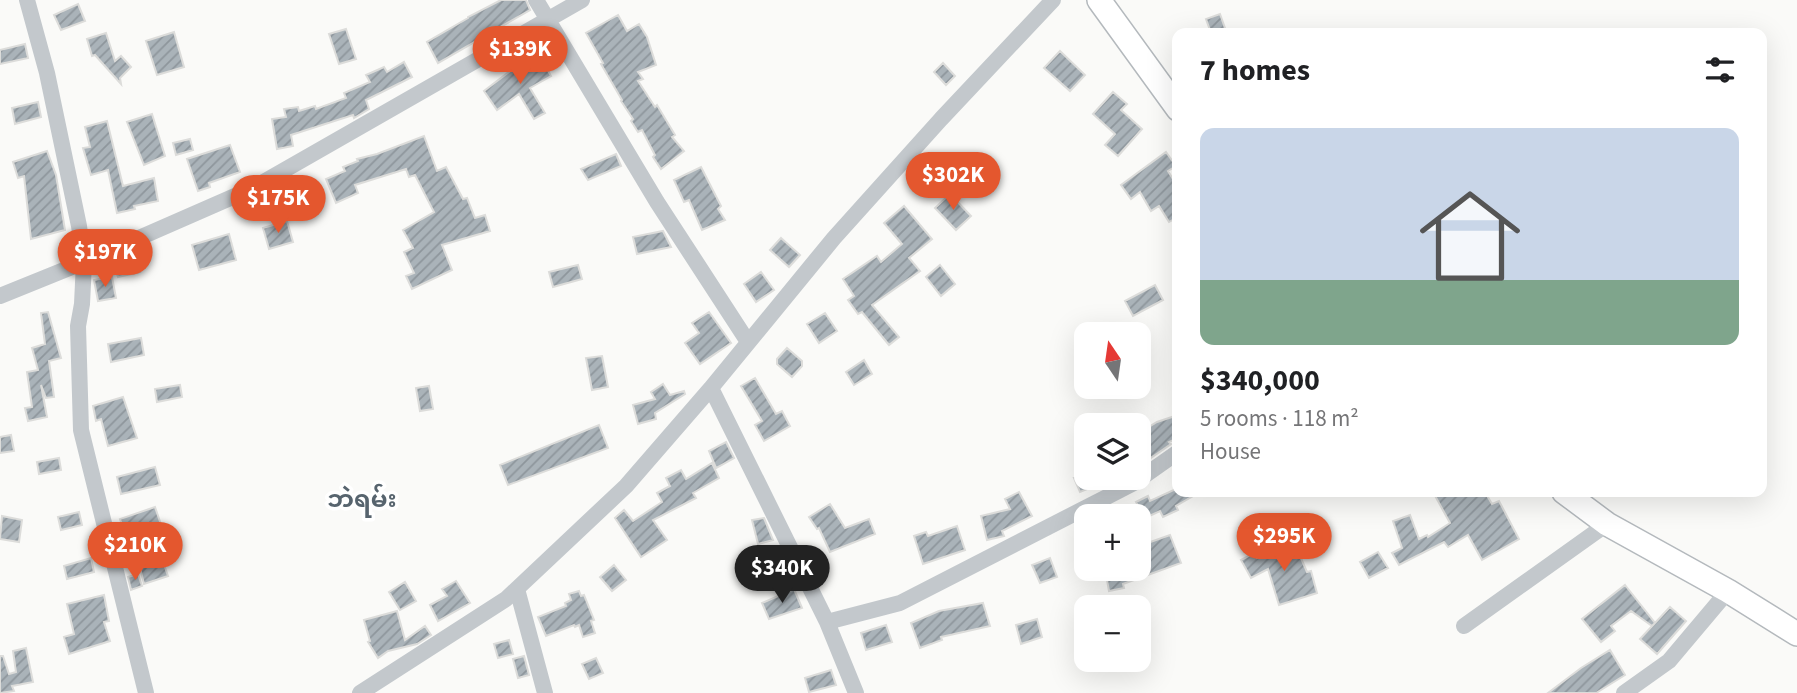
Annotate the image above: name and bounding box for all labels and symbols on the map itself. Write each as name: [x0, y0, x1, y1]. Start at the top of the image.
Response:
pin: $139K: [471, 27, 569, 86]
pin: $302K: [904, 152, 1002, 212]
pin: $175K: [229, 176, 327, 235]
pin: $197K: [56, 230, 154, 289]
north arrow: [1074, 322, 1152, 399]
district label: ဘဲရမ်း: [327, 482, 397, 518]
pin: $295K: [1235, 514, 1333, 573]
pin: $210K: [86, 522, 184, 582]
pin: $340K: [733, 546, 831, 605]

